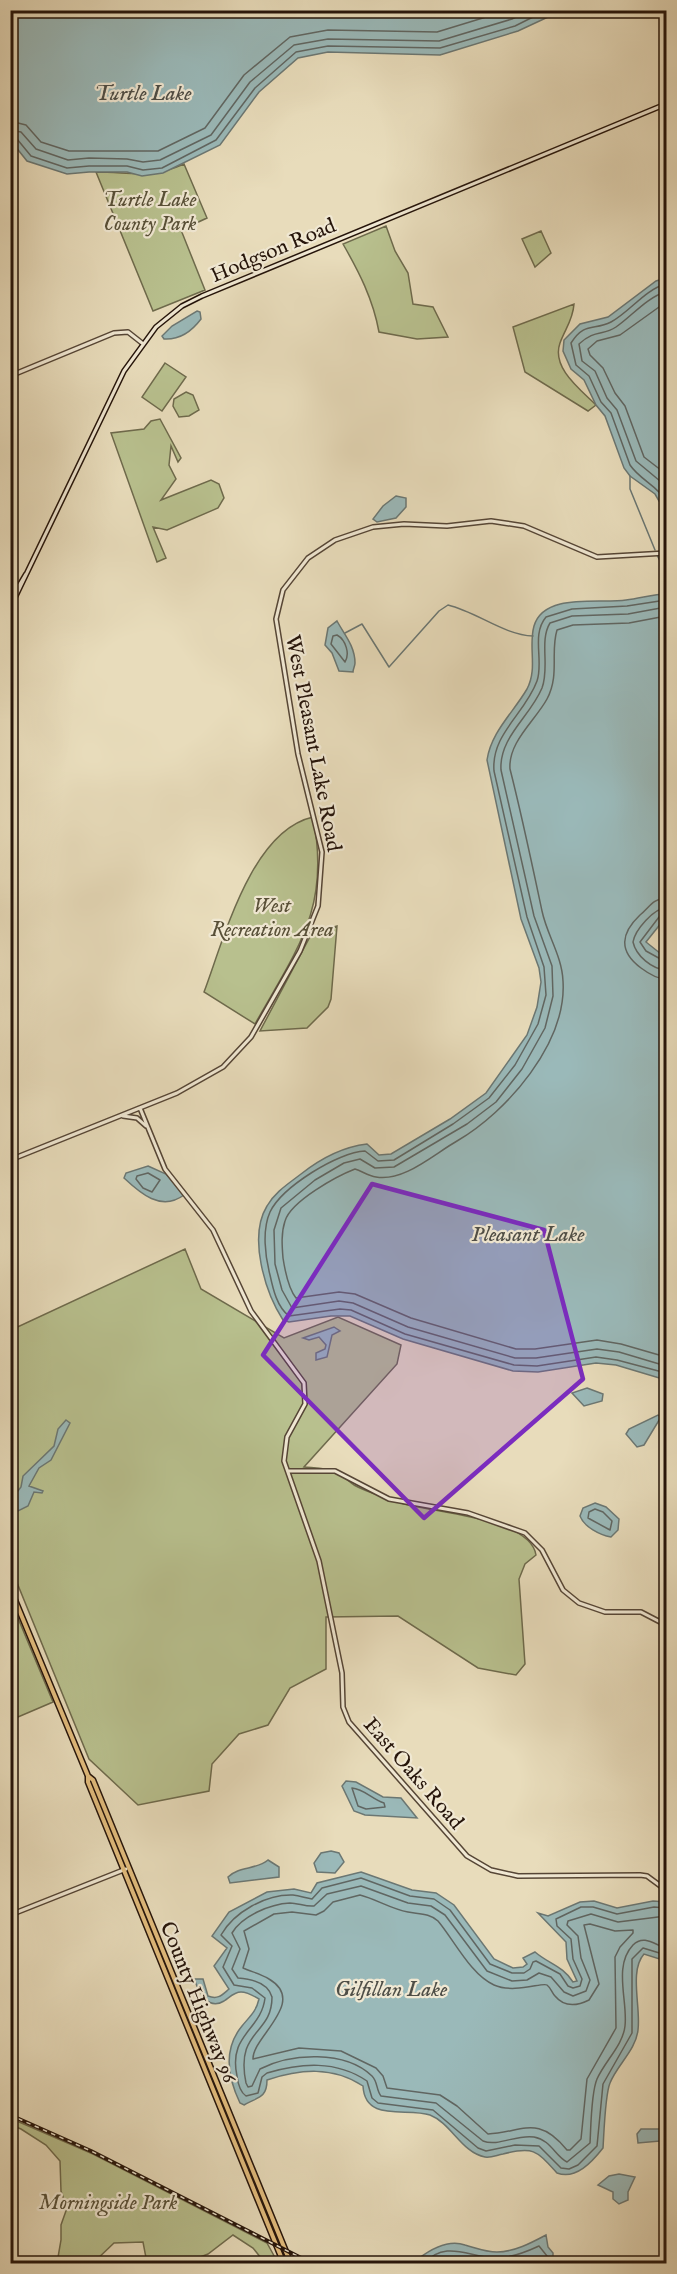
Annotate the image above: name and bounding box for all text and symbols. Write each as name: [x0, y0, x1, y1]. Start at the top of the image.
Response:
water label: Turtle Lake: [94, 80, 192, 108]
park label: Turtle Lake County Park: [104, 187, 197, 238]
street label: Hodgson Road: [207, 213, 341, 290]
street label: West Pleasant Lake Road: [278, 633, 347, 855]
park label: West Recreation Area: [210, 893, 334, 944]
water label: Pleasant Lake: [471, 1221, 585, 1249]
street label: East Oaks Road: [357, 1712, 469, 1836]
street label: County Highway 96: [153, 1918, 243, 2088]
water label: Gilfillan Lake: [335, 1976, 448, 2004]
park label: Morningside Park: [39, 2190, 178, 2217]

